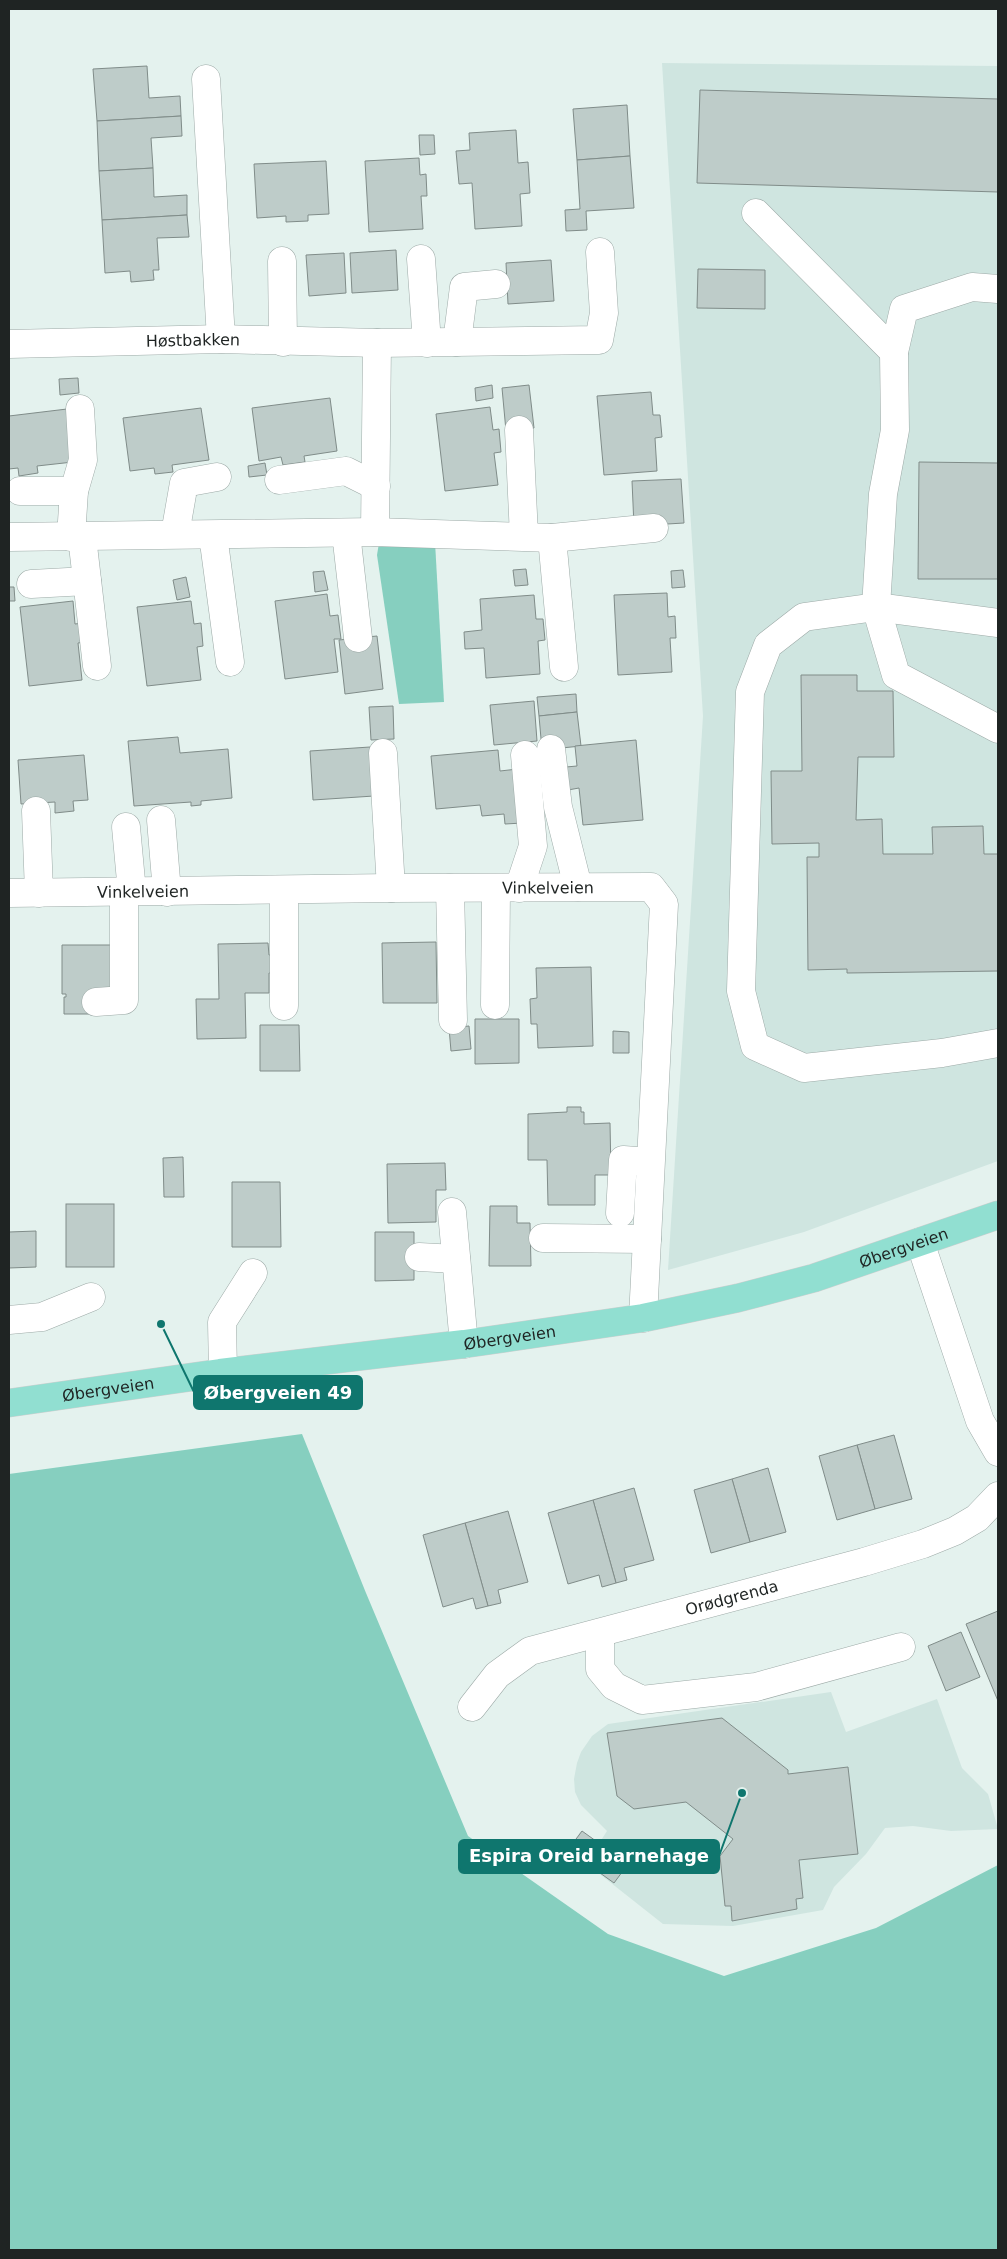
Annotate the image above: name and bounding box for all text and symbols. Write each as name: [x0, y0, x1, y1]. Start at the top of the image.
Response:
street label: Høstbakken: [146, 329, 240, 350]
street label: Vinkelveien: [502, 878, 594, 897]
street label: Vinkelveien: [97, 881, 189, 901]
street label: Øbergveien: [857, 1223, 950, 1271]
street label: Øbergveien: [462, 1321, 557, 1353]
street label: Øbergveien: [61, 1373, 155, 1405]
callout: Øbergveien 49: [194, 1376, 362, 1409]
text: Øbergveien 49: [204, 1382, 352, 1403]
street label: Orødgrenda: [683, 1576, 780, 1619]
callout: Espira Oreid barnehage: [459, 1840, 719, 1873]
text: Espira Oreid barnehage: [469, 1845, 709, 1866]

